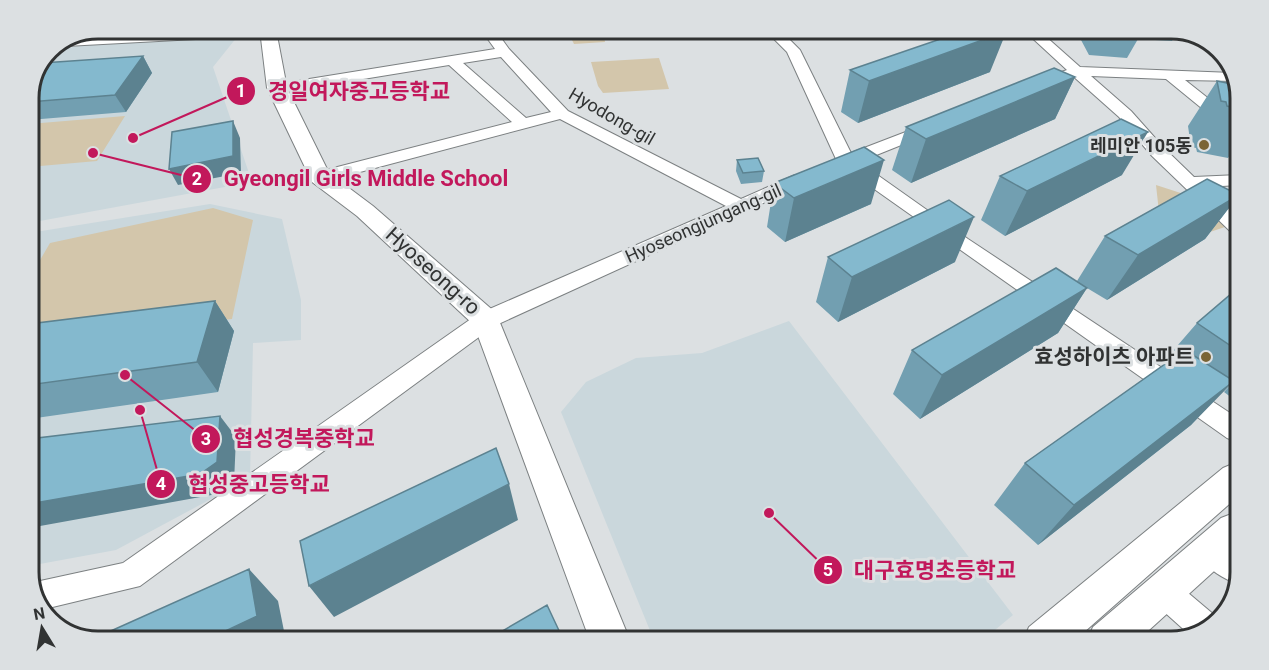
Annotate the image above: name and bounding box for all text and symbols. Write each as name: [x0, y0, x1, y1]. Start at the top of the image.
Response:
callout: 경일여자중고등학교: [226, 71, 462, 111]
text: 경일여자중고등학교: [268, 79, 450, 104]
text: 1: [236, 80, 246, 101]
street label: Hyodong-gil: [565, 83, 659, 149]
place label: 레미안 105동: [1090, 135, 1192, 156]
marker: 레미안 105동: [1197, 138, 1211, 152]
callout: Gyeongil Girls Middle School: [182, 159, 520, 199]
text: Gyeongil Girls Middle School: [224, 166, 508, 191]
text: 2: [192, 168, 202, 189]
street label: Hyoseongjungang-gil: [622, 179, 784, 267]
street label: Hyoseong-ro: [381, 222, 485, 320]
place label: 효성하이츠 아파트: [1034, 345, 1194, 369]
marker: 효성하이츠 아파트: [1199, 350, 1213, 364]
callout: 협성경복중학교: [191, 419, 387, 459]
text: 협성경복중학교: [233, 426, 375, 451]
text: 3: [201, 428, 211, 449]
callout: 협성중고등학교: [146, 464, 342, 504]
text: 협성중고등학교: [188, 472, 330, 497]
text: 4: [156, 473, 166, 494]
callout: 대구효명초등학교: [813, 550, 1028, 590]
text: 대구효명초등학교: [854, 558, 1016, 583]
text: 5: [823, 559, 833, 580]
north arrow: [12, 598, 72, 658]
text: N: [32, 603, 47, 624]

